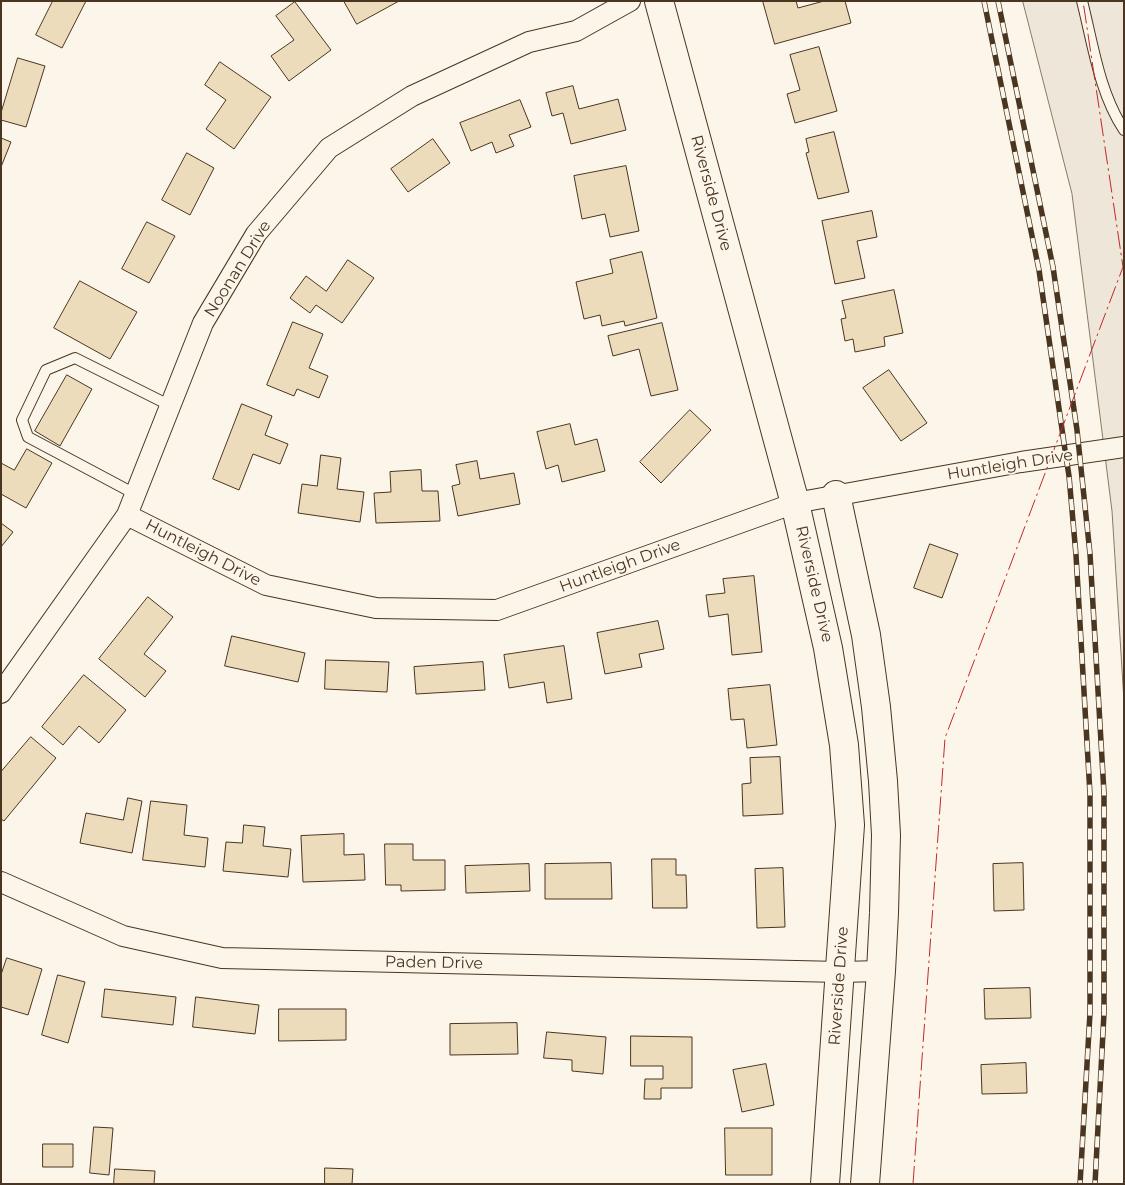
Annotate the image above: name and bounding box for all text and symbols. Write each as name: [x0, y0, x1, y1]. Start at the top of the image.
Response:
street label: Riverside Drive: [686, 133, 736, 253]
street label: Noonan Drive: [201, 217, 275, 321]
street label: Huntleigh Drive: [946, 446, 1074, 484]
street label: Huntleigh Drive: [142, 516, 264, 590]
street label: Riverside Drive: [791, 524, 837, 644]
street label: Huntleigh Drive: [557, 535, 683, 597]
street label: Riverside Drive: [825, 926, 853, 1046]
street label: Paden Drive: [385, 953, 483, 973]

